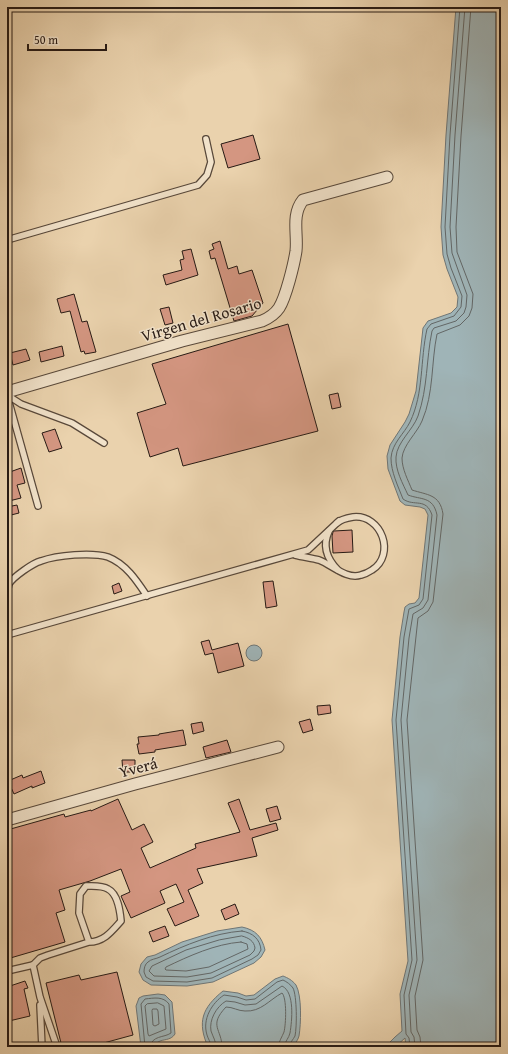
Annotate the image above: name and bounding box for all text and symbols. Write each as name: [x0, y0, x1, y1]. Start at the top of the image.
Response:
scale bar: [28, 26, 106, 52]
text: 50 m: [34, 31, 58, 48]
street label: Virgen del Rosario: [138, 290, 264, 348]
street label: Yverá: [116, 750, 160, 784]

